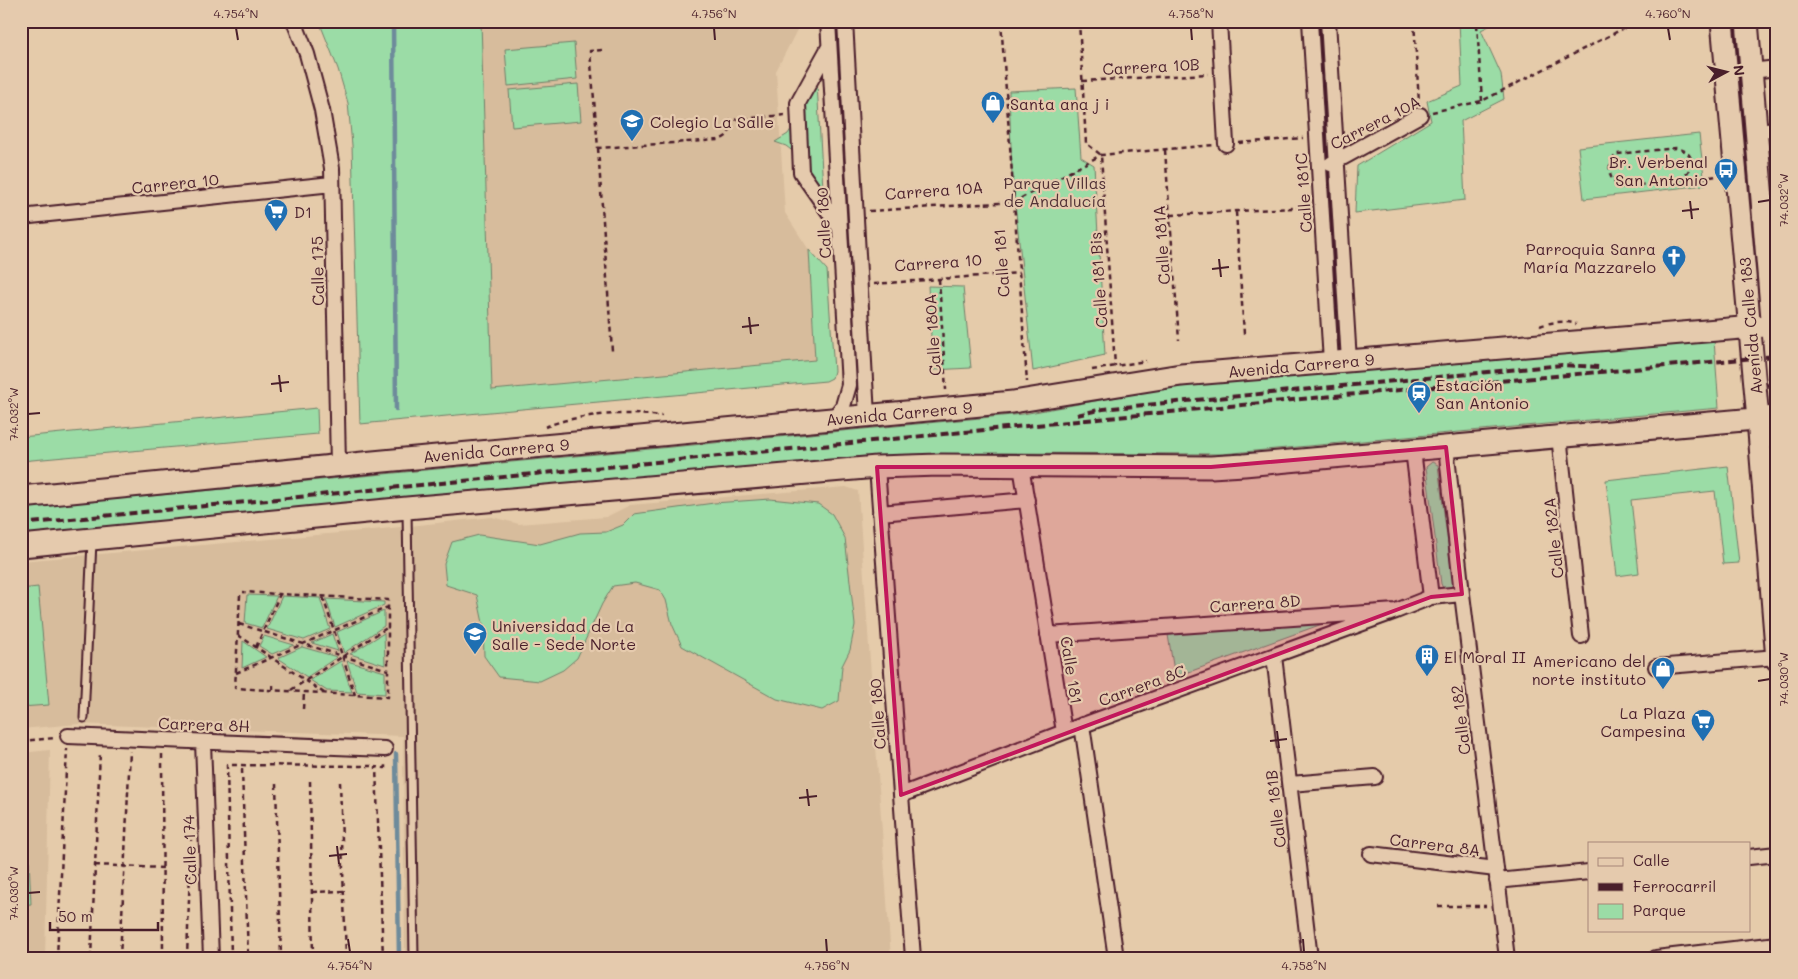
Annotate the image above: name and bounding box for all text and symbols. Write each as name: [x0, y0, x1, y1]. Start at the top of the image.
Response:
text: 4.754°N: [214, 5, 258, 21]
text: 4.756°N: [692, 5, 737, 21]
text: 4.758°N: [1168, 5, 1214, 21]
text: 4.760°N: [1645, 5, 1691, 21]
north arrow: [1700, 48, 1750, 98]
street label: Carrera 10B: [1102, 53, 1200, 79]
text: N: [1729, 64, 1749, 77]
shop icon: Santa ana j i: [980, 90, 1006, 124]
street label: Carrera 10A: [1326, 90, 1424, 154]
place label: Santa ana j i: [1010, 93, 1109, 114]
school or university icon: Colegio La Salle: [619, 108, 645, 142]
place label: Colegio La Salle: [650, 111, 774, 132]
place label: Br. Verbenal San Antonio: [1609, 151, 1708, 190]
street label: Calle 181C: [1290, 152, 1316, 234]
bus stop icon: Br. Verbenal San Antonio: [1713, 157, 1739, 191]
street label: Carrera 10: [130, 168, 220, 198]
park label: Parque Villas de Andalucía: [1004, 172, 1106, 211]
text: 74.032°W: [1775, 173, 1791, 227]
street label: Carrera 10A: [884, 176, 984, 204]
street label: Calle 180: [811, 187, 835, 259]
supermarket icon: D1: [263, 198, 289, 232]
place label: D1: [294, 201, 312, 222]
street label: Calle 181A: [1148, 205, 1174, 285]
street label: Calle 181: [988, 228, 1014, 298]
street label: Calle 181 Bis: [1084, 231, 1112, 329]
street label: Calle 175: [306, 236, 328, 306]
place label: Parroquia Sanra María Mazzarelo: [1523, 238, 1656, 277]
church icon: Parroquia Sanra María Mazzarelo: [1661, 244, 1687, 278]
street label: Carrera 10: [894, 248, 982, 276]
street label: Avenida Calle 183: [1734, 257, 1766, 395]
street label: Calle 180A: [919, 293, 945, 377]
street label: Avenida Carrera 9: [1227, 348, 1375, 382]
place label: Estación San Antonio: [1436, 374, 1529, 413]
station icon: Estación San Antonio: [1406, 380, 1432, 414]
text: 74.032°W: [5, 387, 21, 441]
street label: Avenida Carrera 9: [825, 396, 973, 430]
street label: Avenida Carrera 9: [422, 433, 570, 467]
street label: Calle 182A: [1538, 496, 1568, 580]
street label: Carrera 8D: [1209, 589, 1301, 617]
place label: Universidad de La Salle - Sede Norte: [492, 615, 636, 654]
school or university icon: Universidad de La Salle - Sede Norte: [462, 621, 488, 655]
street label: Calle 181: [1056, 635, 1088, 705]
building icon: El Moral II: [1414, 643, 1440, 677]
place label: El Moral II: [1444, 646, 1526, 667]
place label: Americano del norte instituto: [1532, 650, 1646, 689]
text: 74.030°W: [1775, 652, 1791, 706]
shop icon: Americano del norte instituto: [1650, 656, 1676, 690]
street label: Carrera 8C: [1095, 659, 1189, 711]
street label: Calle 180: [864, 678, 890, 750]
street label: Calle 182: [1445, 684, 1475, 756]
place label: La Plaza Campesina: [1601, 702, 1686, 741]
supermarket icon: La Plaza Campesina: [1690, 708, 1716, 742]
street label: Carrera 8H: [158, 712, 250, 736]
street label: Calle 181B: [1260, 769, 1290, 849]
street label: Calle 174: [177, 814, 201, 885]
street label: Carrera 8A: [1388, 828, 1482, 860]
legend: [1588, 842, 1750, 932]
text: Calle: [1633, 850, 1670, 870]
text: 74.030°W: [5, 866, 21, 920]
text: Ferrocarril: [1633, 876, 1716, 896]
scale bar: [50, 899, 158, 931]
text: Parque: [1633, 900, 1686, 920]
text: 50 m: [58, 906, 93, 926]
text: 4.754°N: [328, 957, 372, 973]
text: 4.756°N: [805, 957, 850, 973]
text: 4.758°N: [1281, 957, 1327, 973]

